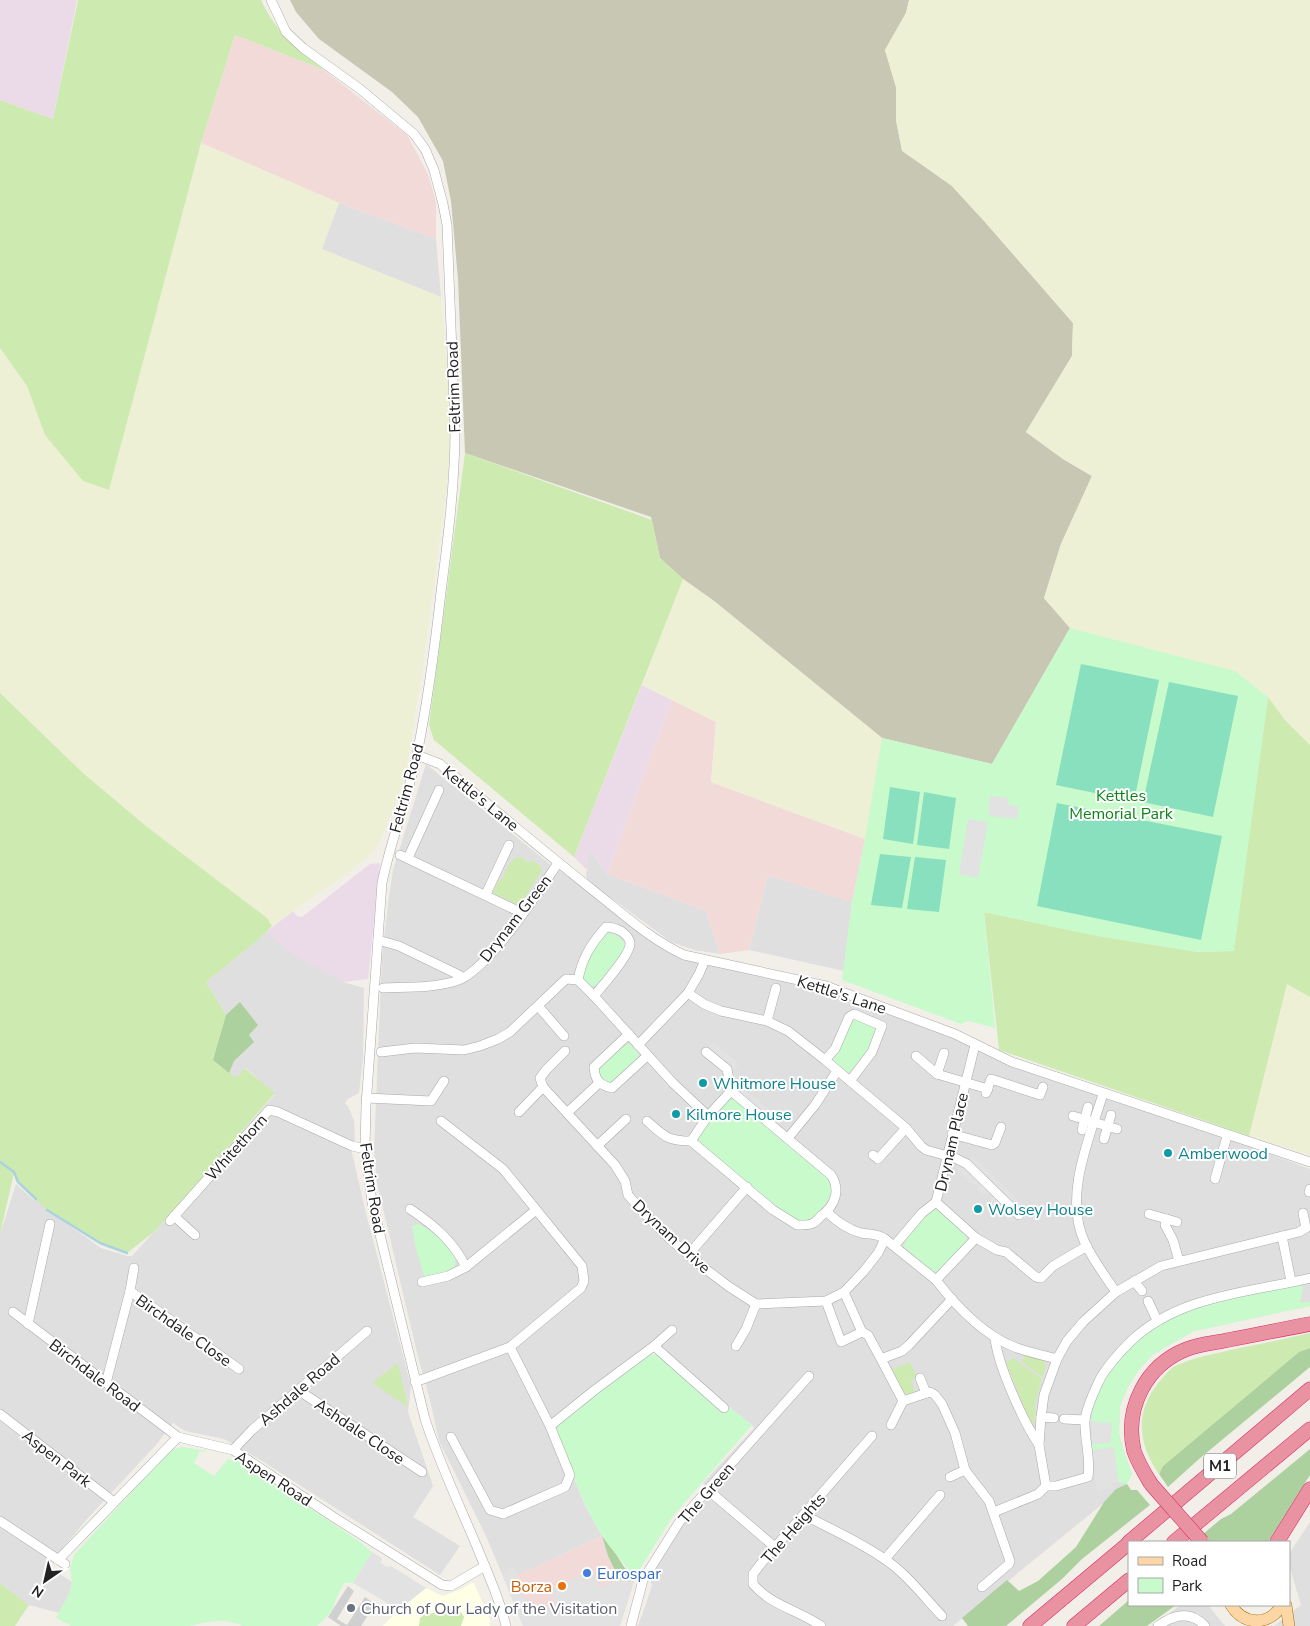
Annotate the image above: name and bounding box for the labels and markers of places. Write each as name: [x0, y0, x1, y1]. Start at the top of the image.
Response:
place label: Whitmore House: [713, 1073, 836, 1095]
marker: Whitmore House: [697, 1077, 709, 1089]
place label: Kilmore House: [686, 1104, 792, 1126]
marker: Kilmore House: [670, 1108, 682, 1120]
place label: Amberwood: [1178, 1143, 1268, 1165]
marker: Amberwood: [1162, 1147, 1174, 1159]
place label: Wolsey House: [988, 1199, 1093, 1221]
marker: Wolsey House: [972, 1203, 984, 1215]
place label: Eurospar: [597, 1563, 661, 1585]
marker: Eurospar: [581, 1567, 593, 1579]
place label: Borza: [511, 1576, 552, 1598]
marker: Borza: [556, 1580, 568, 1592]
place label: Church of Our Lady of the Visitation: [361, 1598, 617, 1620]
marker: Church of Our Lady of the Visitation: [345, 1602, 357, 1614]

